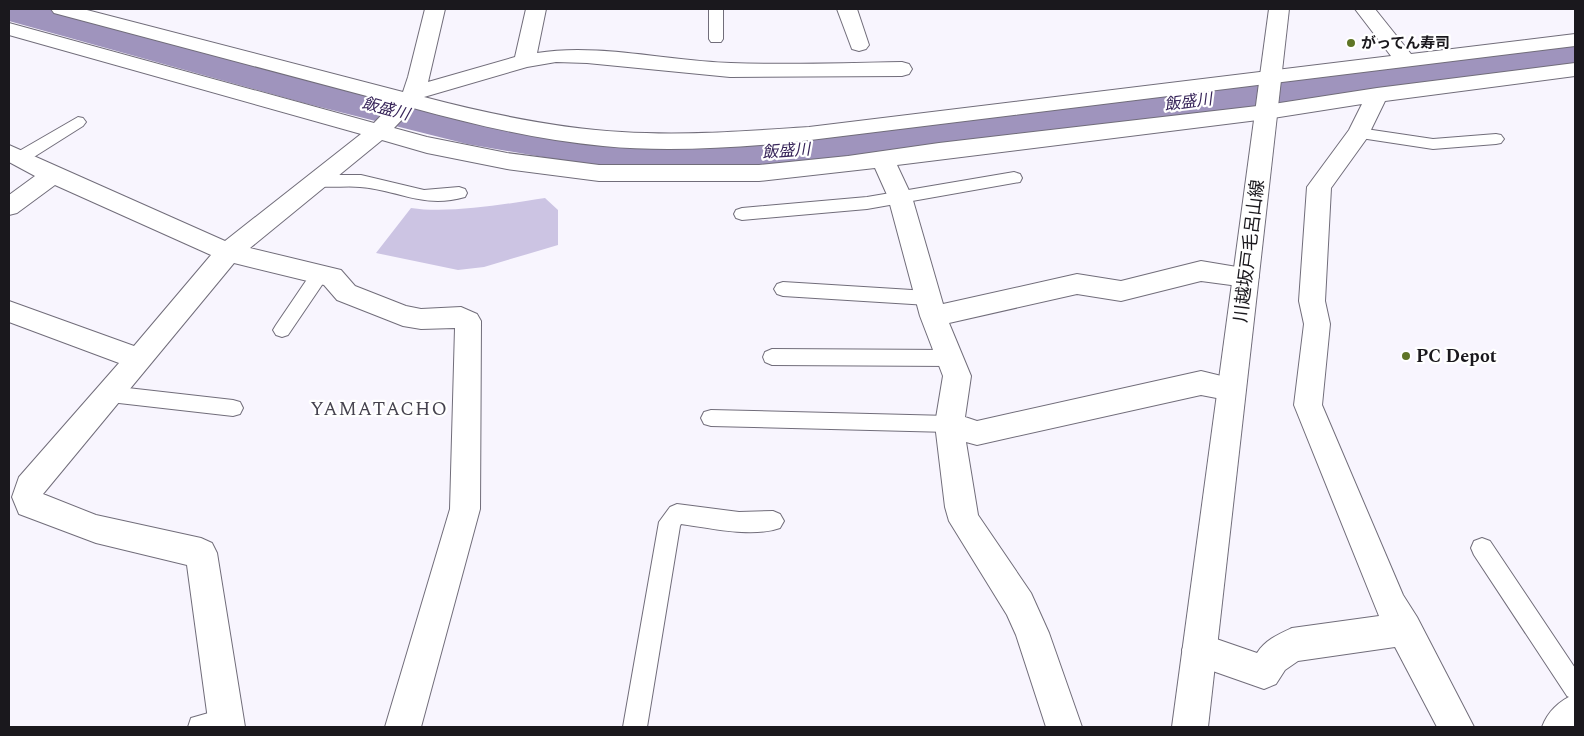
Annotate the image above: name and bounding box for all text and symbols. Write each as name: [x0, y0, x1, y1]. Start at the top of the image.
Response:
place label: がってん寿司: [1361, 32, 1450, 55]
marker: がってん寿司: [1345, 37, 1357, 49]
water label: 飯盛川: [1163, 87, 1215, 117]
water label: 飯盛川: [359, 91, 414, 127]
water label: 飯盛川: [761, 137, 813, 165]
street label: 川越坂戸毛呂山線: [1227, 178, 1272, 324]
place label: PC Depot: [1416, 343, 1497, 370]
marker: PC Depot: [1400, 350, 1412, 362]
district label: YAMATACHO: [310, 395, 448, 424]

